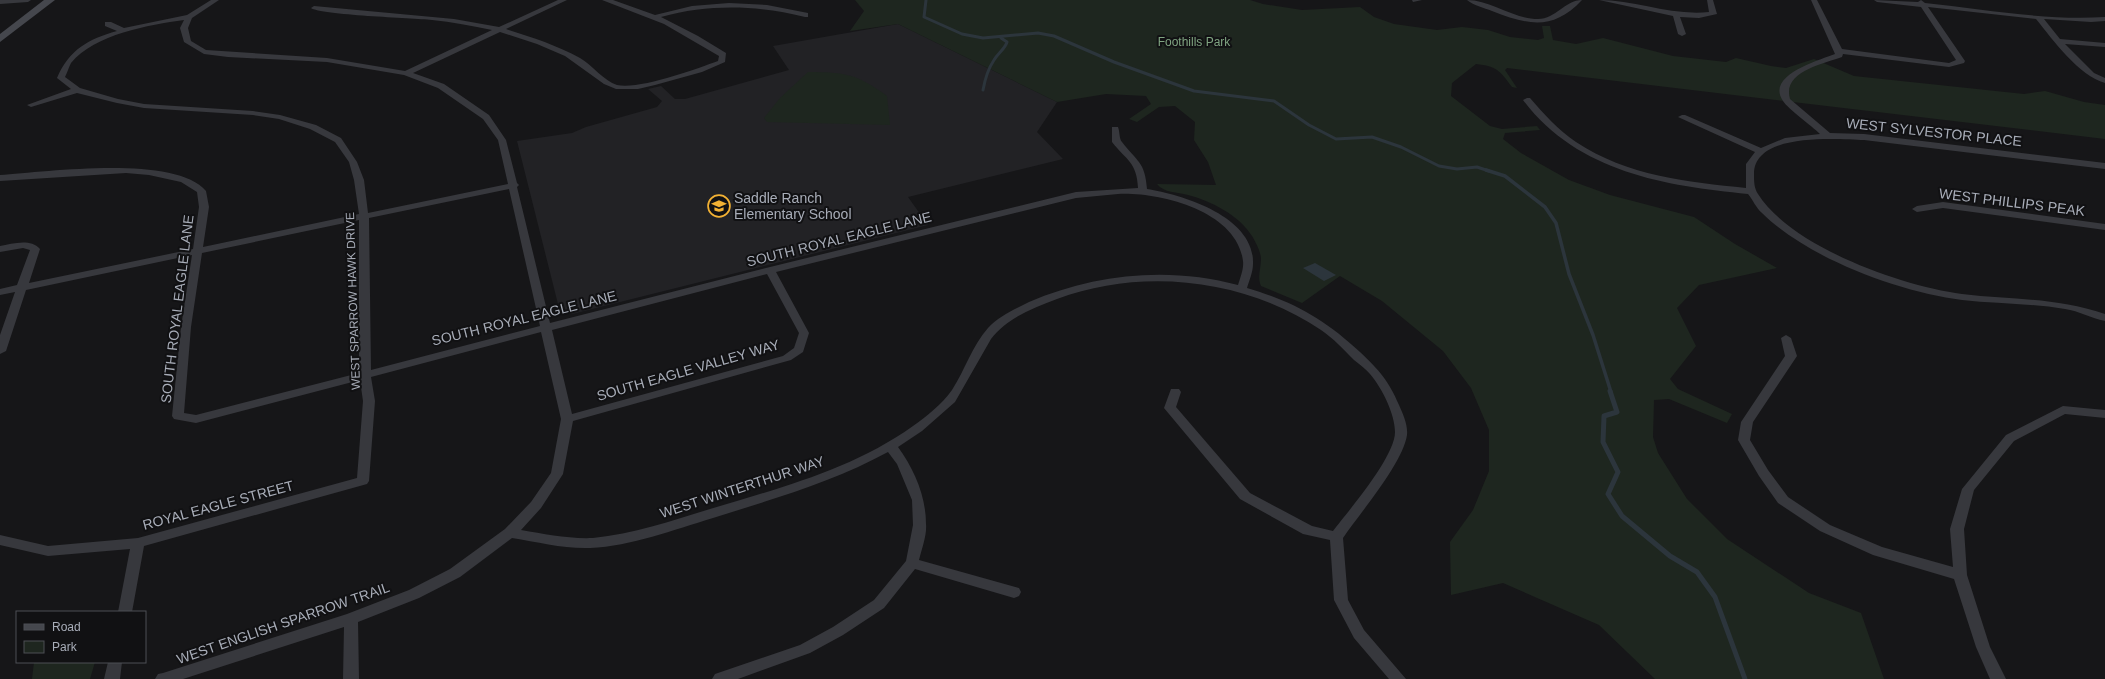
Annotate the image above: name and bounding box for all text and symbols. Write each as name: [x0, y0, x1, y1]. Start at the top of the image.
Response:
park label: Foothills Park: [1158, 35, 1231, 49]
street label: WEST SYLVESTOR PLACE: [1845, 115, 2023, 149]
street label: WEST PHILLIPS PEAK: [1938, 185, 2086, 219]
place label: Saddle Ranch Elementary School: [734, 190, 852, 222]
school or university icon: Saddle Ranch Elementary School: [706, 193, 732, 219]
street label: SOUTH ROYAL EAGLE LANE: [745, 208, 933, 270]
street label: WEST SPARROW HAWK DRIVE: [343, 212, 363, 390]
street label: SOUTH ROYAL EAGLE LANE: [157, 214, 197, 404]
street label: SOUTH ROYAL EAGLE LANE: [430, 287, 618, 349]
street label: SOUTH EAGLE VALLEY WAY: [595, 336, 782, 404]
street label: WEST WINTERTHUR WAY: [658, 453, 827, 521]
street label: ROYAL EAGLE STREET: [141, 477, 296, 533]
street label: WEST ENGLISH SPARROW TRAIL: [174, 579, 392, 667]
legend: [16, 611, 146, 663]
text: Road: [52, 620, 81, 634]
text: Park: [52, 640, 78, 654]

